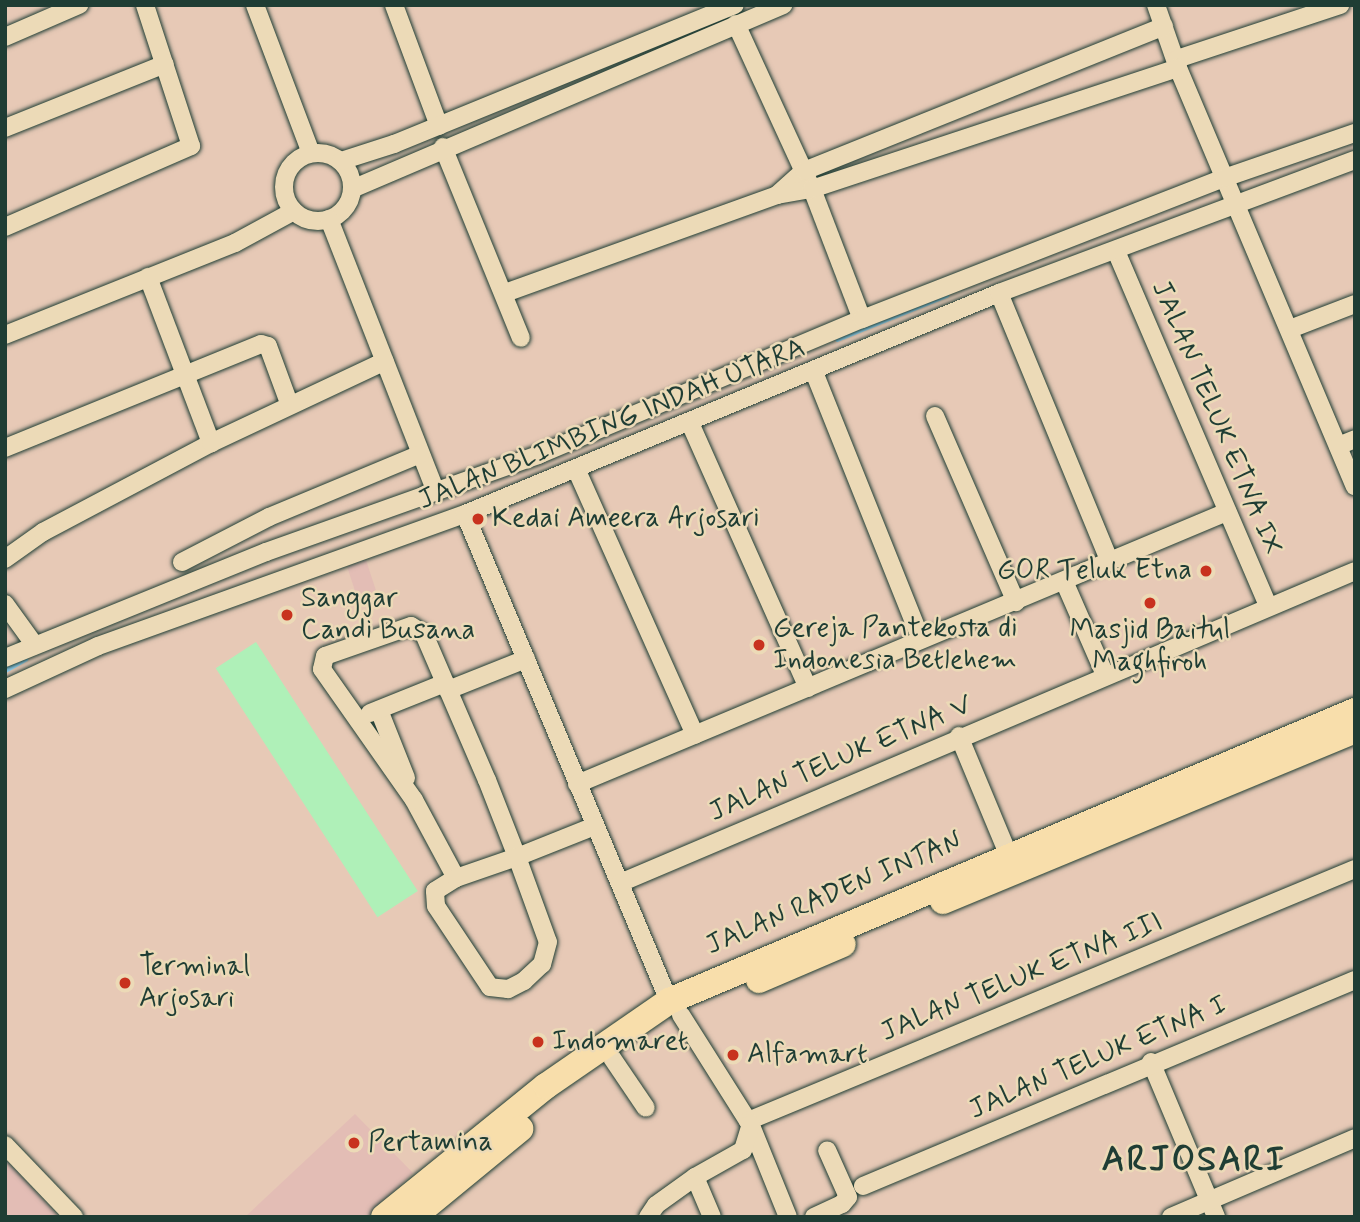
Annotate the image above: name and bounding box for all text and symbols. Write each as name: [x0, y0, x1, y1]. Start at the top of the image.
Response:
street label: JALAN TELUK ETNA IX: [1144, 279, 1288, 557]
street label: JALAN BLIMBING INDAH UTARA: [411, 331, 813, 519]
place label: Kedai Ameera Arjosari: [492, 502, 763, 536]
marker: Kedai Ameera Arjosari: [470, 511, 486, 527]
place label: GOR Teluk Etna: [1007, 554, 1192, 588]
marker: GOR Teluk Etna: [1198, 563, 1214, 579]
place label: Sanggar Candi Busana: [301, 582, 475, 648]
marker: Masjid Baitul Maghfiroh: [1142, 595, 1158, 611]
marker: Sanggar Candi Busana: [279, 607, 295, 623]
place label: Gereja Pantekosta di Indonesia Betlehem: [773, 612, 1018, 678]
place label: Masjid Baitul Maghfiroh: [1071, 614, 1229, 680]
marker: Gereja Pantekosta di Indonesia Betlehem: [751, 637, 767, 653]
street label: JALAN TELUK ETNA V: [709, 690, 973, 828]
street label: JALAN RADEN INTAN: [700, 825, 968, 963]
street label: JALAN TELUK ETNA III: [879, 907, 1165, 1049]
place label: Terminal Arjosari: [139, 950, 250, 1016]
marker: Terminal Arjosari: [117, 975, 133, 991]
street label: JALAN TELUK ETNA I: [967, 990, 1229, 1126]
place label: Indomaret: [552, 1025, 688, 1059]
marker: Indomaret: [530, 1034, 546, 1050]
place label: Alfamart: [747, 1038, 868, 1072]
marker: Alfamart: [725, 1047, 741, 1063]
place label: Pertamina: [368, 1126, 493, 1160]
marker: Pertamina: [346, 1135, 362, 1151]
district label: ARJOSARI: [1105, 1139, 1283, 1181]

